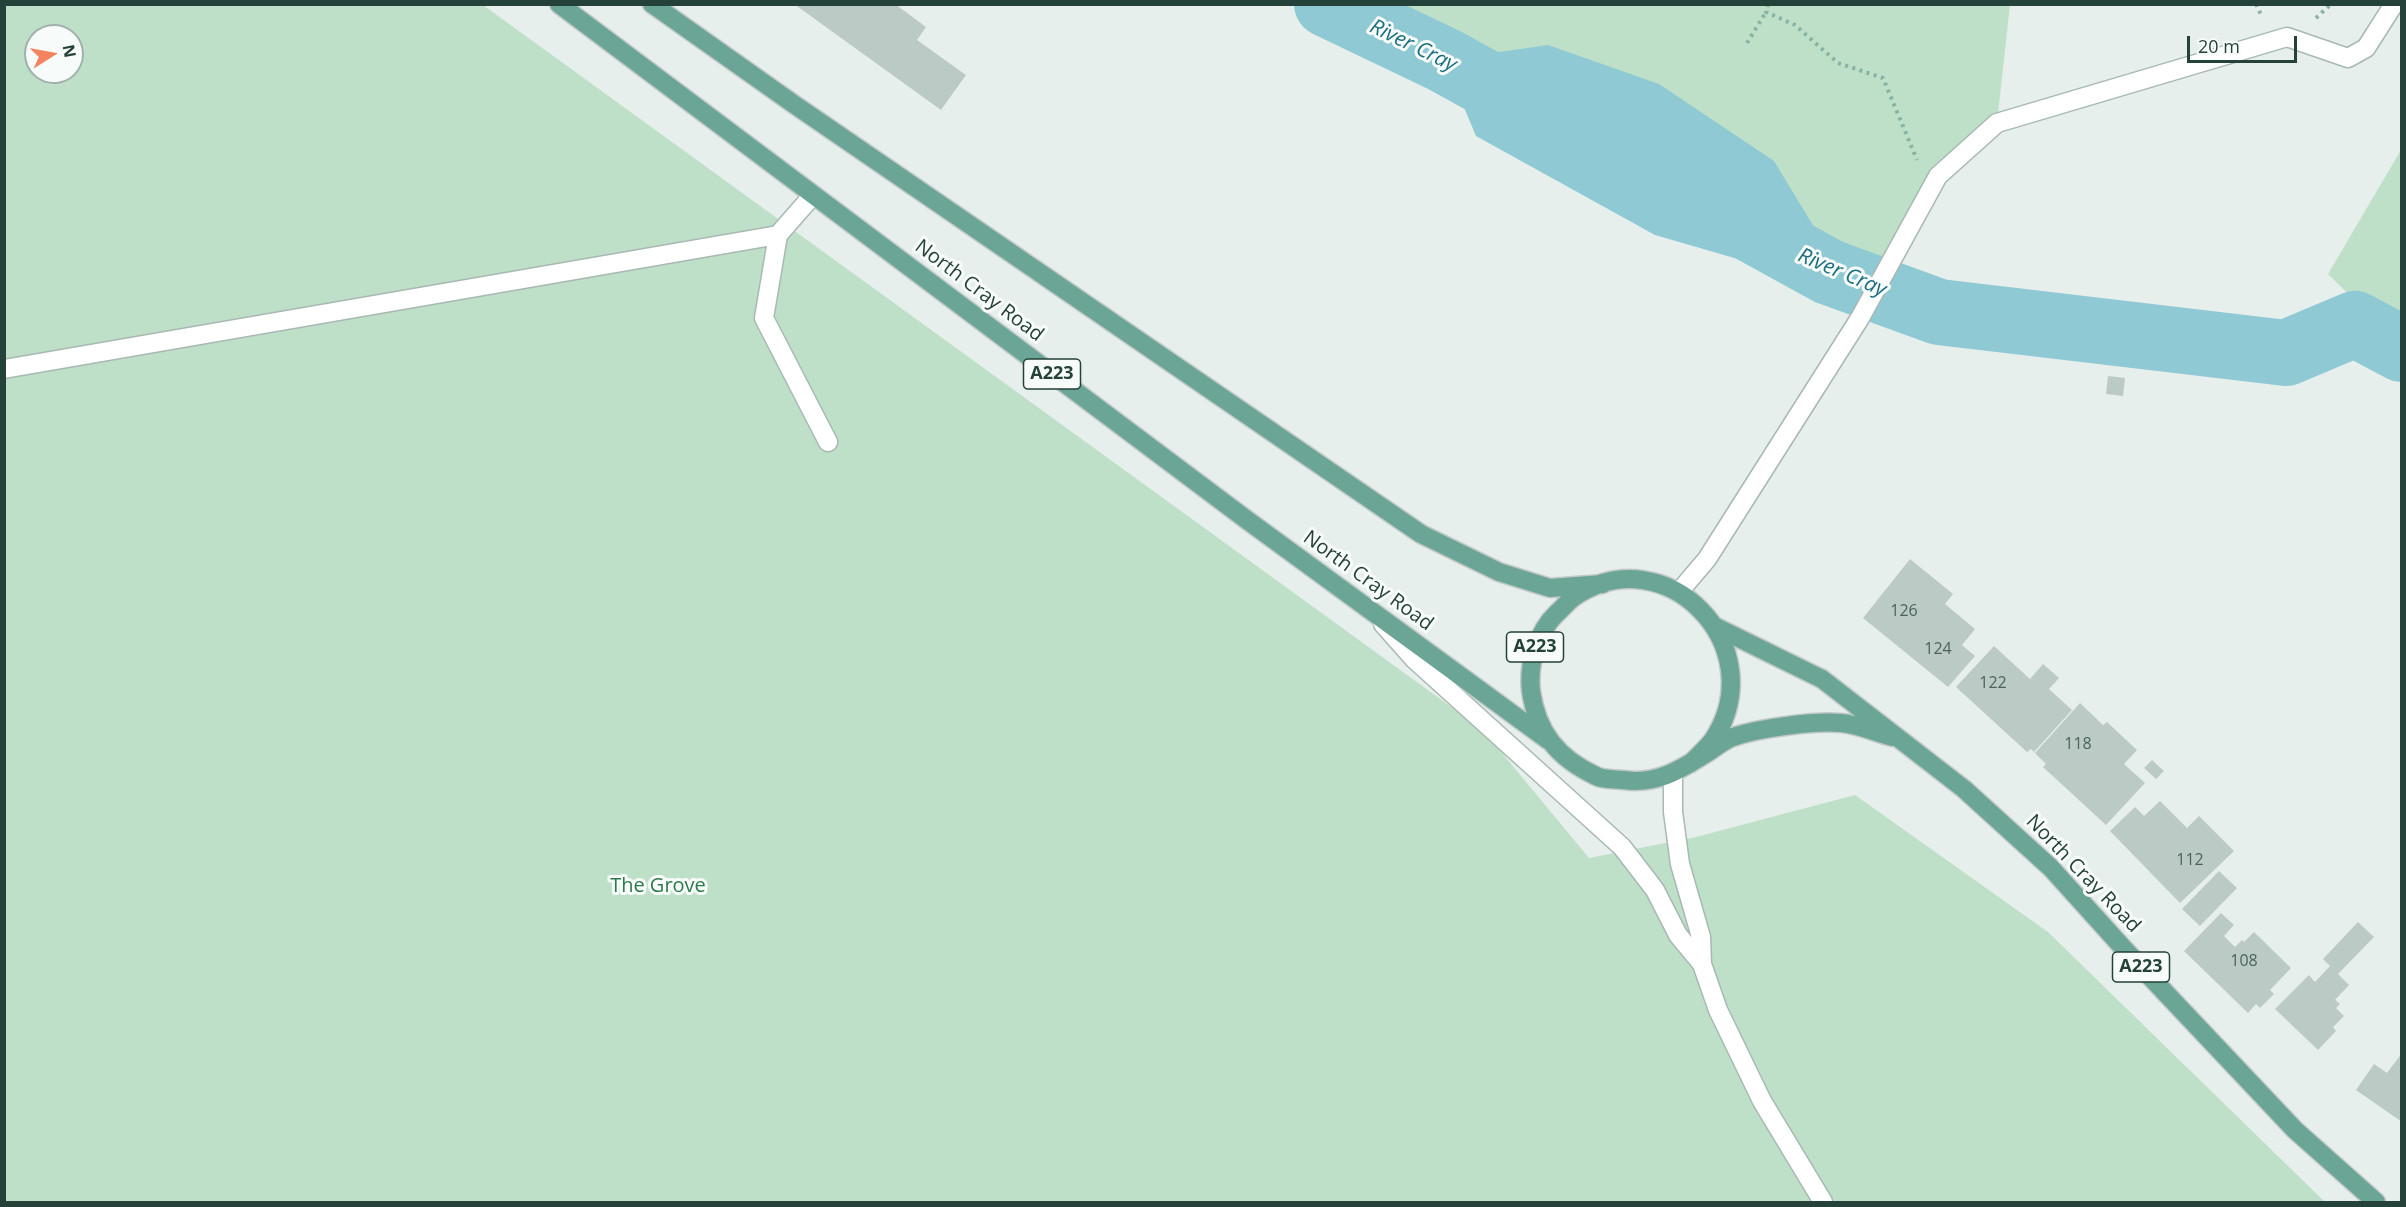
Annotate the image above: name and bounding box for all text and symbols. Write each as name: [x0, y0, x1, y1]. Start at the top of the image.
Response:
water label: River Cray: [1366, 14, 1460, 78]
north arrow: [24, 24, 84, 84]
scale bar: [2190, 24, 2300, 62]
text: 20 m: [2198, 34, 2240, 58]
text: N: [58, 42, 82, 59]
street label: North Cray Road: [910, 235, 1048, 347]
water label: River Cray: [1794, 243, 1890, 303]
road number: A223: [1024, 359, 1080, 389]
street label: North Cray Road: [1298, 526, 1438, 636]
house number: 126: [1890, 601, 1918, 621]
road number: A223: [1506, 632, 1564, 662]
house number: 124: [1924, 639, 1952, 659]
house number: 122: [1979, 673, 2007, 693]
house number: 118: [2064, 734, 2092, 754]
street label: North Cray Road: [2021, 810, 2145, 938]
house number: 112: [2176, 850, 2204, 870]
park label: The Grove: [610, 874, 706, 898]
house number: 108: [2230, 951, 2258, 971]
road number: A223: [2112, 952, 2170, 982]

